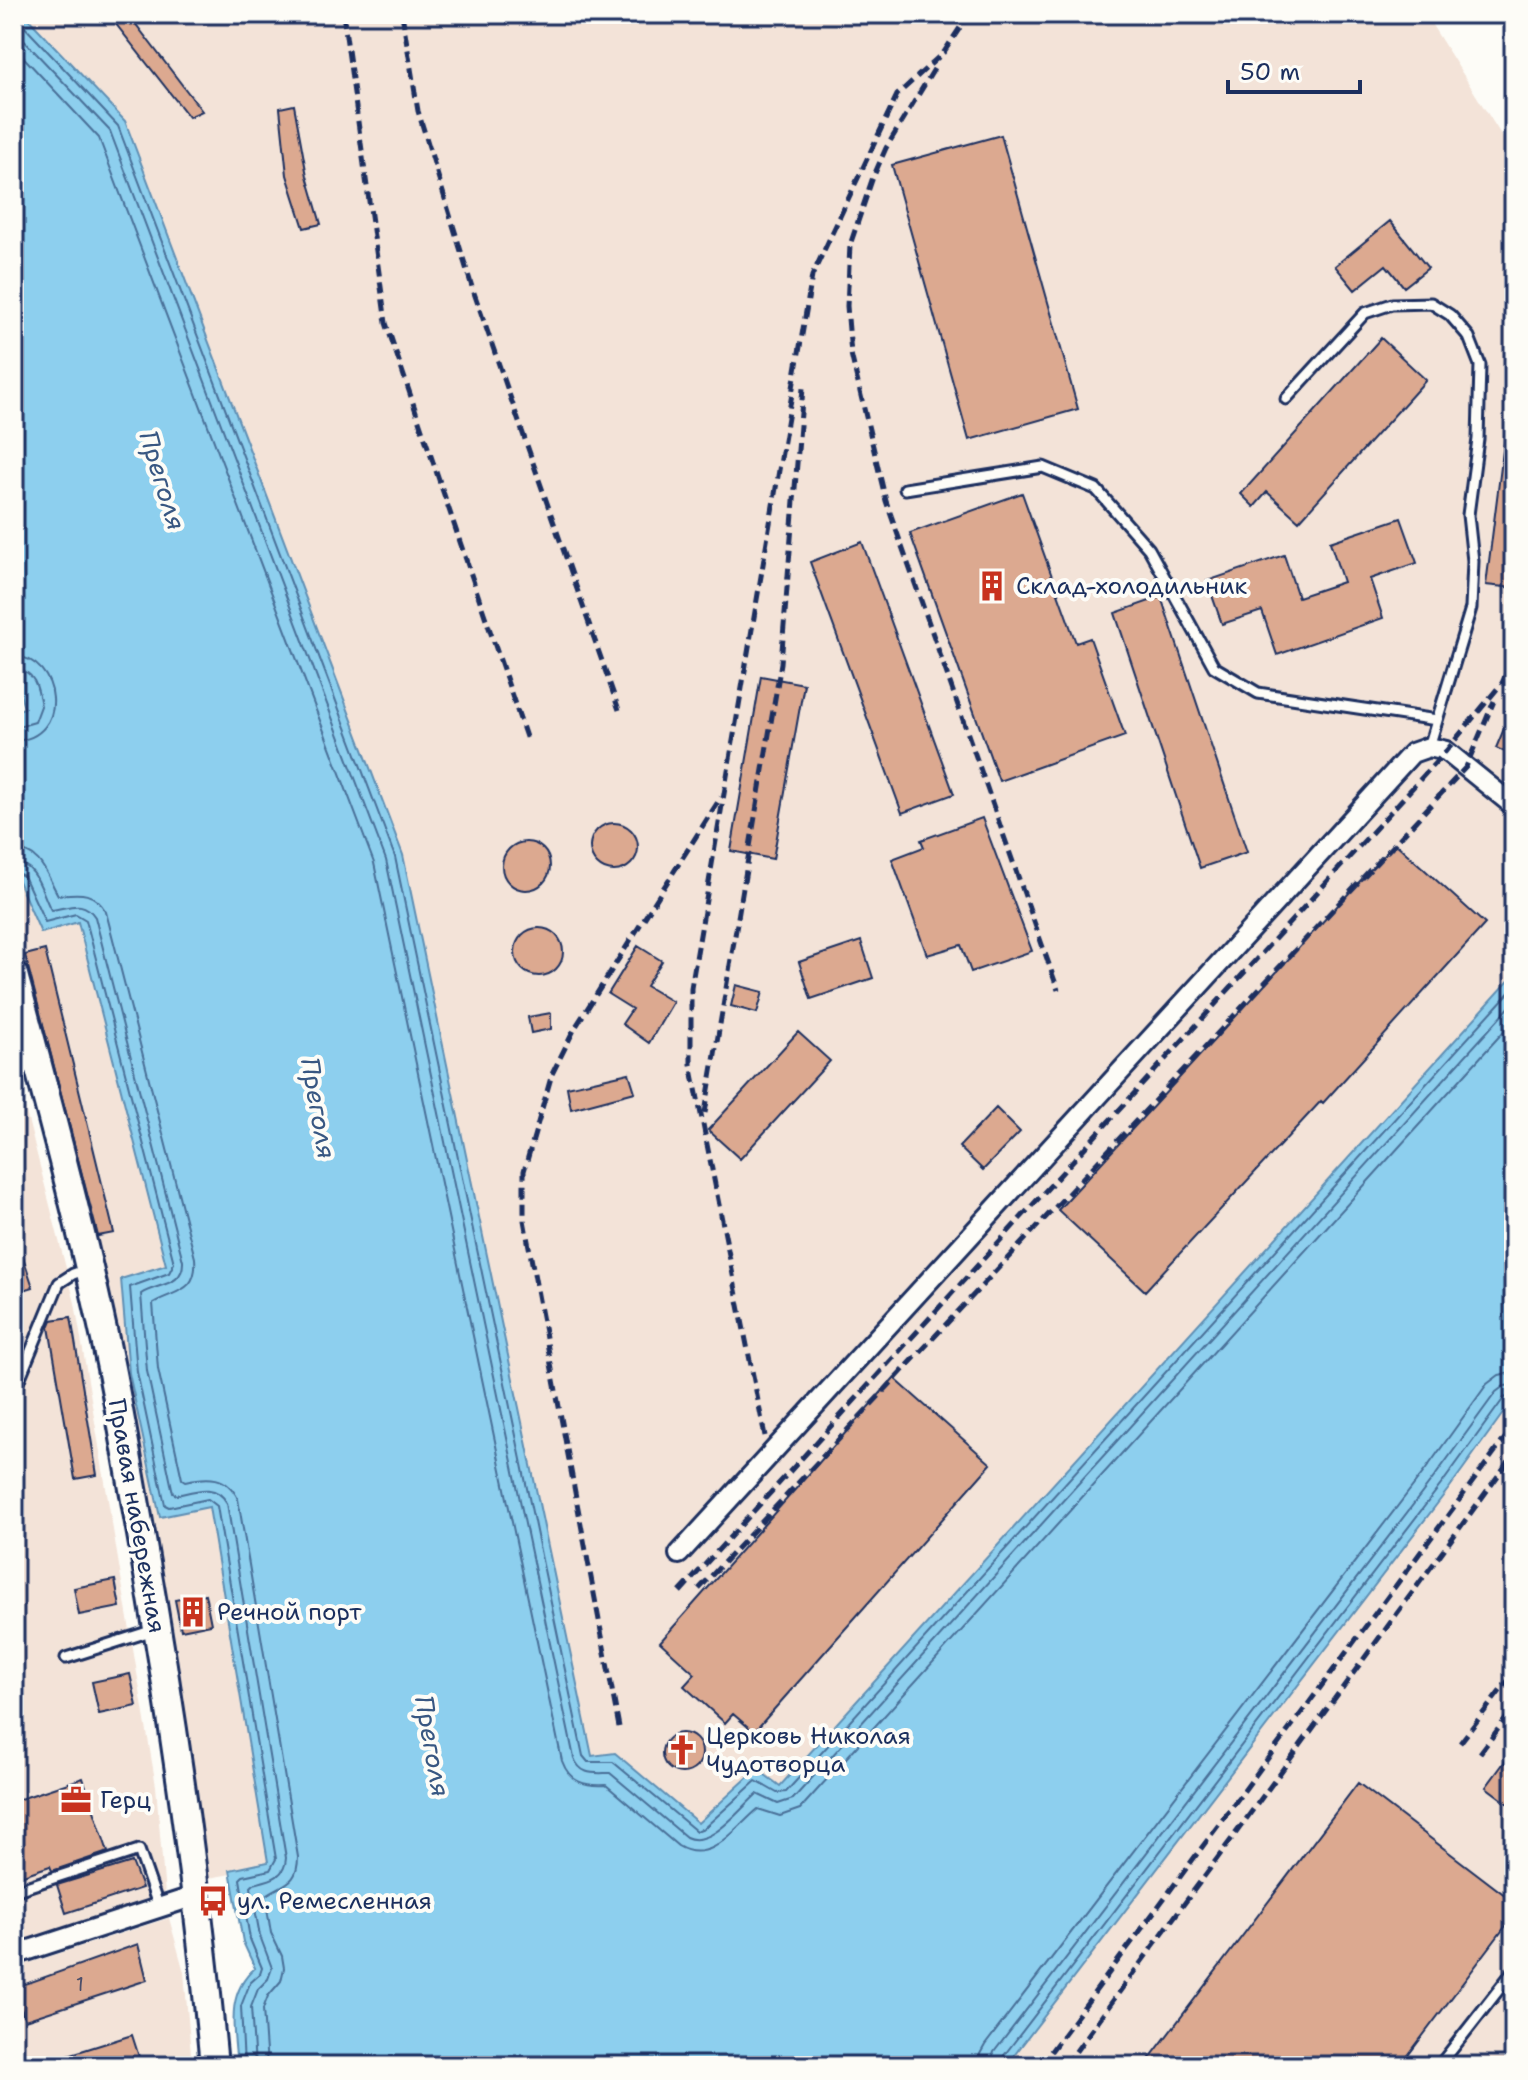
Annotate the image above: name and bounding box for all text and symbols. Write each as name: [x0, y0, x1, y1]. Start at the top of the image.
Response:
scale bar: [1228, 44, 1360, 94]
text: 50 m: [1240, 56, 1300, 88]
water label: Преголя: [131, 426, 195, 534]
building icon: Склад-холодильник: [975, 569, 1009, 603]
place label: Склад-холодильник: [1016, 570, 1248, 602]
water label: Преголя: [293, 1055, 345, 1161]
street label: Правая набережная: [101, 1396, 173, 1636]
building icon: Речной порт: [176, 1595, 210, 1629]
place label: Речной порт: [217, 1596, 362, 1628]
water label: Преголя: [407, 1693, 459, 1799]
place label: Церковь Николая Чудотворца: [706, 1720, 911, 1780]
church icon: Церковь Николая Чудотворца: [665, 1733, 699, 1767]
office icon: Герц: [59, 1783, 93, 1817]
place label: Герц: [100, 1784, 151, 1816]
bus stop icon: ул. Ремесленная: [196, 1884, 230, 1918]
place label: ул. Ремесленная: [237, 1885, 432, 1917]
house number: 1: [76, 1971, 84, 1997]

